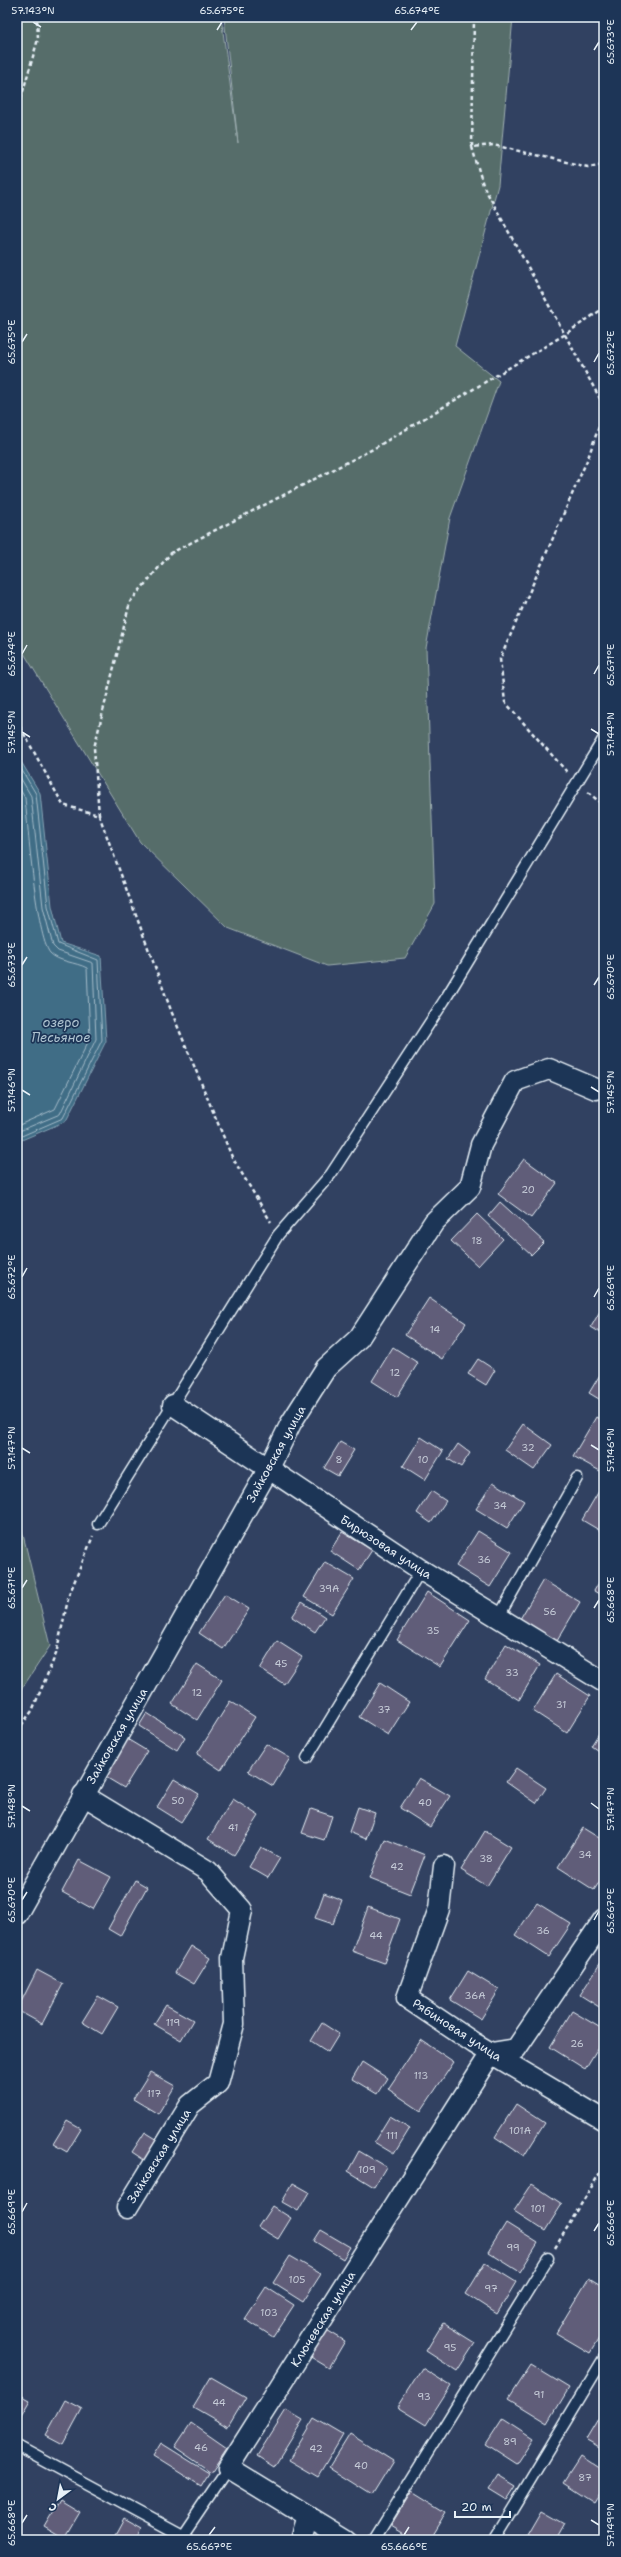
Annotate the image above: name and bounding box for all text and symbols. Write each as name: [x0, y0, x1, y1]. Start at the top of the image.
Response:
text: 57.143°N: [11, 4, 55, 17]
text: 65.675°E: [200, 4, 244, 17]
text: 65.674°E: [394, 4, 440, 17]
text: 65.673°E: [604, 19, 617, 65]
text: 65.675°E: [5, 320, 18, 364]
text: 65.672°E: [604, 330, 617, 376]
text: 65.674°E: [5, 631, 18, 677]
text: 65.671°E: [604, 644, 617, 686]
text: 57.145°N: [5, 711, 18, 753]
text: 57.144°N: [604, 712, 617, 756]
text: 65.673°E: [5, 942, 18, 988]
text: 65.670°E: [604, 954, 617, 1000]
water label: озеро Песьяное: [31, 1014, 91, 1046]
text: 57.146°N: [5, 1068, 18, 1112]
text: 57.145°N: [604, 1071, 617, 1113]
house number: 20: [521, 1183, 535, 1196]
house number: 18: [471, 1234, 483, 1247]
text: 65.672°E: [5, 1254, 18, 1300]
text: 65.669°E: [604, 1265, 617, 1311]
house number: 14: [430, 1323, 440, 1336]
house number: 12: [390, 1366, 400, 1379]
street label: Зайковская улица: [243, 1402, 310, 1505]
text: 57.147°N: [5, 1426, 18, 1470]
text: 57.146°N: [604, 1428, 617, 1472]
house number: 32: [521, 1441, 535, 1454]
house number: 8: [336, 1453, 343, 1466]
house number: 10: [418, 1453, 428, 1466]
house number: 34: [493, 1499, 507, 1512]
street label: Бирюзовая улица: [337, 1511, 435, 1583]
house number: 36: [477, 1553, 491, 1566]
text: 65.671°E: [5, 1567, 18, 1609]
text: 65.668°E: [604, 1577, 617, 1623]
house number: 39А: [319, 1582, 339, 1595]
house number: 56: [544, 1605, 556, 1618]
house number: 35: [427, 1624, 439, 1637]
house number: 45: [275, 1657, 287, 1670]
house number: 33: [505, 1666, 519, 1679]
street label: Зайковская улица: [83, 1685, 151, 1787]
house number: 12: [192, 1686, 202, 1699]
house number: 31: [556, 1698, 566, 1711]
house number: 37: [377, 1703, 391, 1716]
text: 57.148°N: [5, 1784, 18, 1828]
text: 57.147°N: [604, 1787, 617, 1831]
house number: 50: [171, 1794, 185, 1807]
house number: 40: [418, 1796, 432, 1809]
house number: 41: [228, 1821, 238, 1834]
house number: 34: [578, 1848, 592, 1861]
house number: 38: [479, 1852, 493, 1865]
house number: 42: [390, 1860, 404, 1873]
text: 65.670°E: [5, 1877, 18, 1923]
text: 65.667°E: [604, 1888, 617, 1934]
house number: 36: [536, 1924, 550, 1937]
house number: 44: [369, 1929, 383, 1942]
house number: 36А: [464, 1989, 486, 2002]
street label: Рябиновая улица: [409, 1995, 505, 2065]
house number: 119: [166, 2016, 180, 2029]
house number: 26: [570, 2037, 584, 2050]
house number: 113: [414, 2069, 428, 2082]
house number: 117: [147, 2087, 161, 2100]
street label: Зайковская улица: [123, 2105, 195, 2206]
house number: 101А: [509, 2124, 531, 2137]
house number: 111: [386, 2129, 398, 2142]
house number: 109: [358, 2163, 376, 2176]
text: 65.669°E: [5, 2189, 18, 2235]
text: 65.666°E: [604, 2200, 617, 2246]
house number: 101: [531, 2202, 545, 2215]
house number: 99: [506, 2241, 520, 2254]
street label: Ключевская улица: [287, 2268, 359, 2370]
house number: 105: [289, 2273, 305, 2286]
house number: 97: [484, 2282, 498, 2295]
house number: 103: [260, 2306, 278, 2319]
house number: 95: [444, 2341, 456, 2354]
house number: 91: [534, 2388, 544, 2401]
house number: 93: [417, 2390, 431, 2403]
house number: 44: [212, 2396, 226, 2409]
house number: 89: [503, 2435, 517, 2448]
house number: 46: [194, 2441, 208, 2454]
house number: 42: [309, 2442, 323, 2455]
house number: 40: [354, 2459, 368, 2472]
house number: 87: [578, 2471, 592, 2484]
north arrow: [38, 2479, 78, 2519]
scale bar: [455, 2493, 510, 2519]
text: С: [46, 2499, 60, 2515]
text: 20 m: [461, 2499, 492, 2515]
text: 65.668°E: [5, 2500, 18, 2546]
text: 57.149°N: [604, 2503, 617, 2547]
text: 65.667°E: [186, 2540, 232, 2553]
text: 65.666°E: [381, 2540, 427, 2553]

